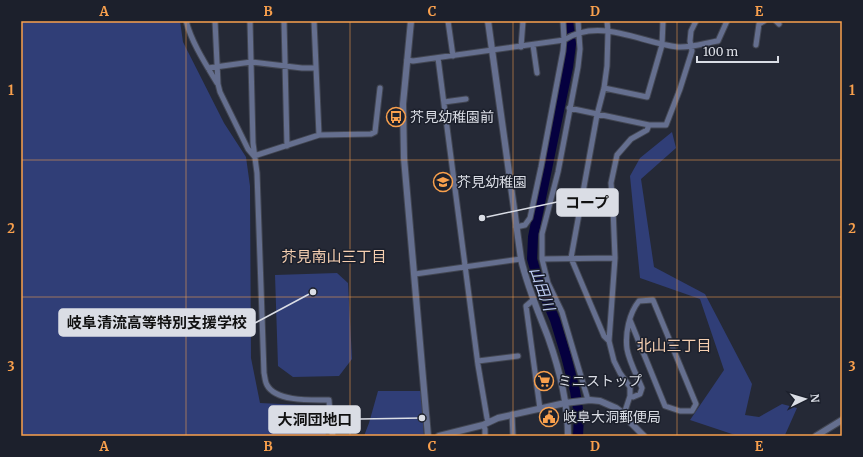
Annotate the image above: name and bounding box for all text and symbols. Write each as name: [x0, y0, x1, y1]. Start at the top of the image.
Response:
text: A: [98, 3, 109, 20]
text: B: [263, 3, 273, 20]
text: C: [428, 3, 437, 20]
text: D: [590, 3, 600, 20]
text: E: [755, 3, 764, 20]
scale bar: [697, 38, 778, 64]
text: 100 m: [703, 44, 738, 59]
text: 1: [8, 82, 14, 99]
text: 1: [849, 82, 855, 99]
bus stop icon: 芥見幼稚園前: [385, 106, 407, 128]
place label: 芥見幼稚園前: [410, 108, 494, 126]
school or university icon: 芥見幼稚園: [432, 171, 454, 193]
place label: 芥見幼稚園: [457, 173, 527, 191]
callout: コープ: [557, 189, 618, 216]
text: コープ: [565, 193, 609, 212]
text: 2: [7, 220, 15, 237]
text: 2: [848, 220, 856, 237]
district label: 芥見南山三丁目: [281, 247, 387, 266]
water label: 山田川: [526, 264, 560, 315]
callout: 岐阜清流高等特別支援学校: [59, 309, 255, 336]
text: 岐阜清流高等特別支援学校: [67, 313, 247, 332]
district label: 北山三丁目: [636, 336, 712, 355]
text: 3: [7, 358, 15, 375]
text: 3: [848, 358, 856, 375]
supermarket icon: ミニストップ: [533, 370, 555, 392]
place label: ミニストップ: [558, 372, 642, 390]
north arrow: [785, 379, 825, 419]
text: N: [808, 393, 822, 403]
callout: 大洞団地口: [269, 406, 360, 433]
public building icon: 岐阜大洞郵便局: [538, 406, 560, 428]
place label: 岐阜大洞郵便局: [563, 408, 661, 426]
text: 大洞団地口: [277, 410, 353, 429]
text: A: [98, 438, 109, 455]
text: B: [263, 438, 273, 455]
text: C: [428, 438, 437, 455]
text: D: [590, 438, 600, 455]
text: E: [755, 438, 764, 455]

